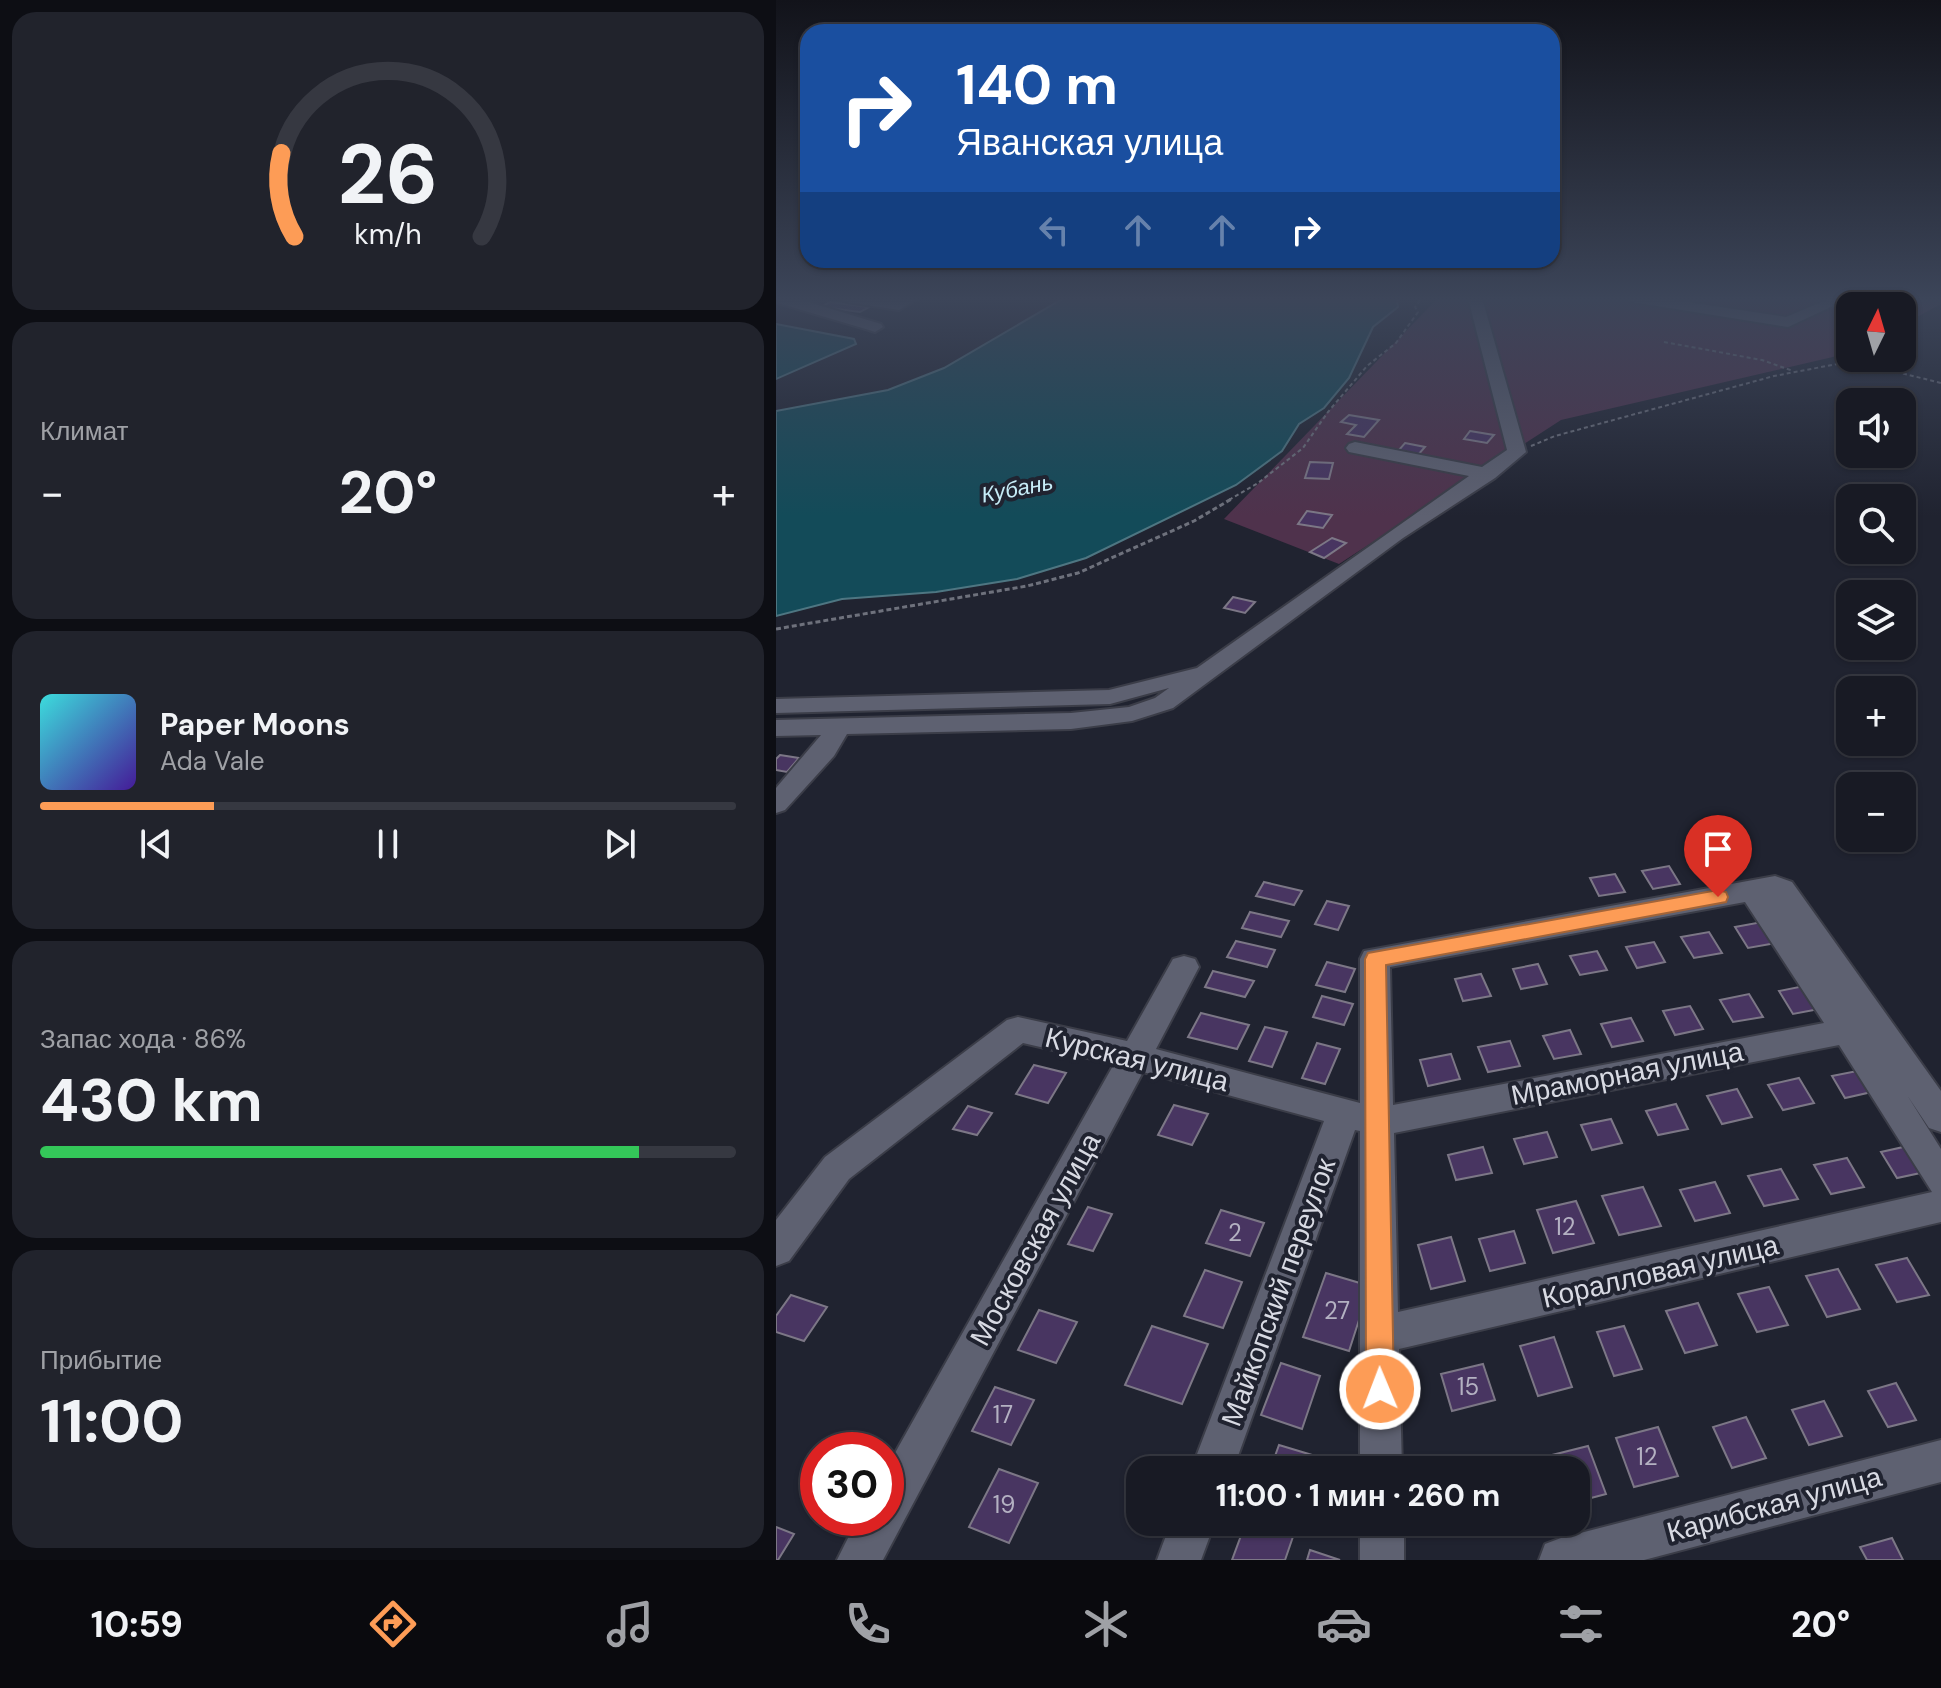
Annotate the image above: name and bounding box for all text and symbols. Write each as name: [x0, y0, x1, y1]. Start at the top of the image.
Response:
text: 140 m: [956, 48, 1118, 121]
icon: right: [824, 56, 928, 160]
text: 26: [338, 119, 438, 228]
text: Яванская улица: [956, 119, 1223, 166]
icon: left: [1032, 208, 1076, 252]
icon: ahead: [1116, 208, 1160, 252]
icon: ahead: [1200, 208, 1244, 252]
icon: right: [1284, 208, 1328, 252]
text: km/h: [354, 216, 422, 253]
north arrow: [1836, 292, 1916, 372]
map controls: [1836, 292, 1916, 852]
button: sound: [1836, 388, 1916, 468]
text: Климат: [40, 414, 129, 448]
text: 20°: [339, 453, 437, 532]
text: −: [40, 464, 64, 522]
text: +: [712, 464, 736, 522]
water label: Кубань: [979, 467, 1055, 510]
button: search: [1836, 484, 1916, 564]
button: layers: [1836, 580, 1916, 660]
button: +: [1836, 676, 1916, 756]
text: Paper Moons: [160, 705, 350, 744]
text: Ada Vale: [160, 744, 265, 778]
button: −: [1836, 772, 1916, 852]
pin: [1684, 815, 1752, 897]
icon: previous: [134, 822, 178, 866]
icon: pause: [366, 822, 410, 866]
icon: next: [598, 822, 642, 866]
icon: arrive: [1696, 827, 1740, 871]
street label: Курская улица: [1041, 1019, 1233, 1100]
text: Запас хода · 86%: [40, 1022, 246, 1056]
street label: Мраморная улица: [1508, 1033, 1747, 1114]
text: 430 km: [40, 1061, 263, 1140]
street label: Московская улица: [962, 1126, 1109, 1352]
street label: Майкопский переулок: [1213, 1152, 1344, 1431]
house number: 12: [1554, 1211, 1576, 1242]
house number: 2: [1228, 1217, 1242, 1248]
street label: Коралловая улица: [1538, 1226, 1782, 1317]
house number: 27: [1324, 1295, 1350, 1326]
text: Прибытие: [40, 1343, 162, 1377]
position arrow: [1338, 1347, 1422, 1431]
house number: 15: [1457, 1371, 1479, 1402]
text: 11:00: [40, 1382, 183, 1461]
house number: 17: [993, 1399, 1013, 1430]
speed limit sign: 30: [800, 1432, 904, 1536]
house number: 12: [1636, 1441, 1658, 1472]
street label: Карибская улица: [1663, 1458, 1886, 1551]
text: 11:00 · 1 мин · 260 m: [1216, 1476, 1500, 1515]
house number: 19: [993, 1489, 1015, 1520]
icon: directions: [365, 1596, 421, 1652]
icon: music: [602, 1596, 658, 1652]
icon: phone: [840, 1596, 896, 1652]
icon: climate: [1078, 1596, 1134, 1652]
icon: car: [1316, 1596, 1372, 1652]
icon: filters: [1553, 1596, 1609, 1652]
text: 10:59: [91, 1601, 183, 1648]
text: 20°: [1791, 1601, 1850, 1648]

